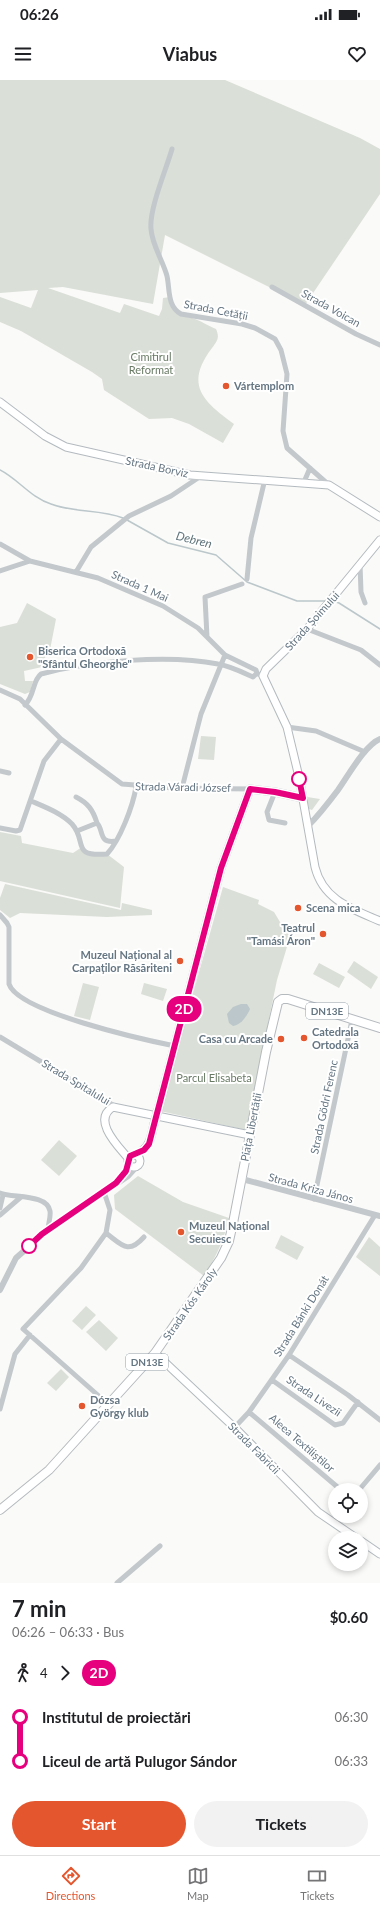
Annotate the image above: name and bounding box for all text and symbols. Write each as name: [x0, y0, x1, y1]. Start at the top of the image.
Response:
text: 06:26: [20, 5, 59, 23]
icon: menu: [12, 43, 34, 65]
text: Viabus: [163, 43, 217, 65]
icon: heart: [346, 43, 368, 65]
street label: Strada Voican: [299, 286, 363, 329]
street label: Strada Cetății: [183, 297, 250, 322]
park label: Cimitirul Reformat: [129, 350, 173, 376]
place label: Vártemplom: [233, 379, 294, 392]
marker: Vártemplom: [221, 381, 231, 391]
street label: Strada Borviz: [124, 453, 190, 480]
water label: Debren: [175, 528, 214, 551]
street label: Strada 1 Mai: [110, 567, 171, 604]
street label: Strada Șoimului: [282, 588, 342, 653]
place label: Biserica Ortodoxă "Sfântul Gheorghe": [38, 644, 132, 670]
marker: Biserica Ortodoxă "Sfântul Gheorghe": [25, 652, 35, 662]
unlabelled marker: [291, 771, 307, 787]
street label: Strada Váradi József: [135, 779, 231, 794]
place label: Scena mica: [306, 901, 360, 914]
marker: Scena mica: [293, 903, 303, 913]
place label: Teatrul "Tamási Áron": [247, 921, 315, 947]
marker: Teatrul "Tamási Áron": [318, 929, 328, 939]
place label: Muzeul Național al Carpaților Răsăriteni: [72, 948, 172, 974]
marker: Muzeul Național al Carpaților Răsăriteni: [175, 956, 185, 966]
line badge: 2D: [166, 996, 202, 1022]
text: 2D: [175, 1000, 193, 1017]
road number: DN13E: [306, 1003, 348, 1019]
place label: Catedrala Ortodoxă: [312, 1025, 359, 1051]
place label: Casa cu Arcade: [199, 1032, 273, 1045]
marker: Catedrala Ortodoxă: [299, 1033, 309, 1043]
marker: Casa cu Arcade: [276, 1034, 286, 1044]
street label: Strada Spitalului: [40, 1056, 113, 1107]
street label: Strada Gödri Ferenc: [307, 1059, 340, 1155]
park label: Parcul Elisabeta: [176, 1071, 252, 1084]
street label: Piața Libertății: [237, 1091, 264, 1162]
street label: Strada Kriza János: [267, 1170, 355, 1205]
place label: Muzeul Național Secuiesc: [189, 1219, 270, 1245]
marker: Muzeul Național Secuiesc: [176, 1227, 186, 1237]
unlabelled marker: [21, 1238, 37, 1254]
street label: Strada Kós Károly: [160, 1265, 220, 1342]
street label: Strada Bánki Donát: [270, 1273, 331, 1359]
road number: DN13E: [126, 1354, 168, 1370]
street label: Strada Livezii: [284, 1372, 344, 1419]
place label: Dózsa György klub: [90, 1393, 149, 1419]
marker: Dózsa György klub: [77, 1401, 87, 1411]
street label: Aleea Textiliștilor: [267, 1411, 338, 1475]
street label: Strada Fabricii: [226, 1419, 283, 1476]
map controls: [328, 1483, 368, 1571]
button: locate: [328, 1483, 368, 1523]
button: layers: [328, 1531, 368, 1571]
text: 7 min: [12, 1595, 67, 1622]
text: $0.60: [330, 1608, 368, 1626]
text: 06:26 – 06:33 · Bus: [12, 1624, 124, 1640]
icon: walk: [12, 1662, 34, 1684]
icon: forward: [54, 1662, 76, 1684]
text: 2D: [90, 1664, 108, 1681]
text: 4: [40, 1665, 48, 1681]
text: Institutul de proiectări: [42, 1708, 191, 1726]
text: 06:30: [335, 1709, 368, 1725]
text: Liceul de artă Pulugor Sándor: [42, 1752, 237, 1770]
text: 06:33: [335, 1753, 368, 1769]
button: Start: [12, 1801, 186, 1847]
button: Tickets: [194, 1801, 368, 1847]
tab: Directions: [46, 1865, 95, 1902]
tab: Map: [187, 1865, 209, 1902]
tab: Tickets: [300, 1865, 334, 1902]

